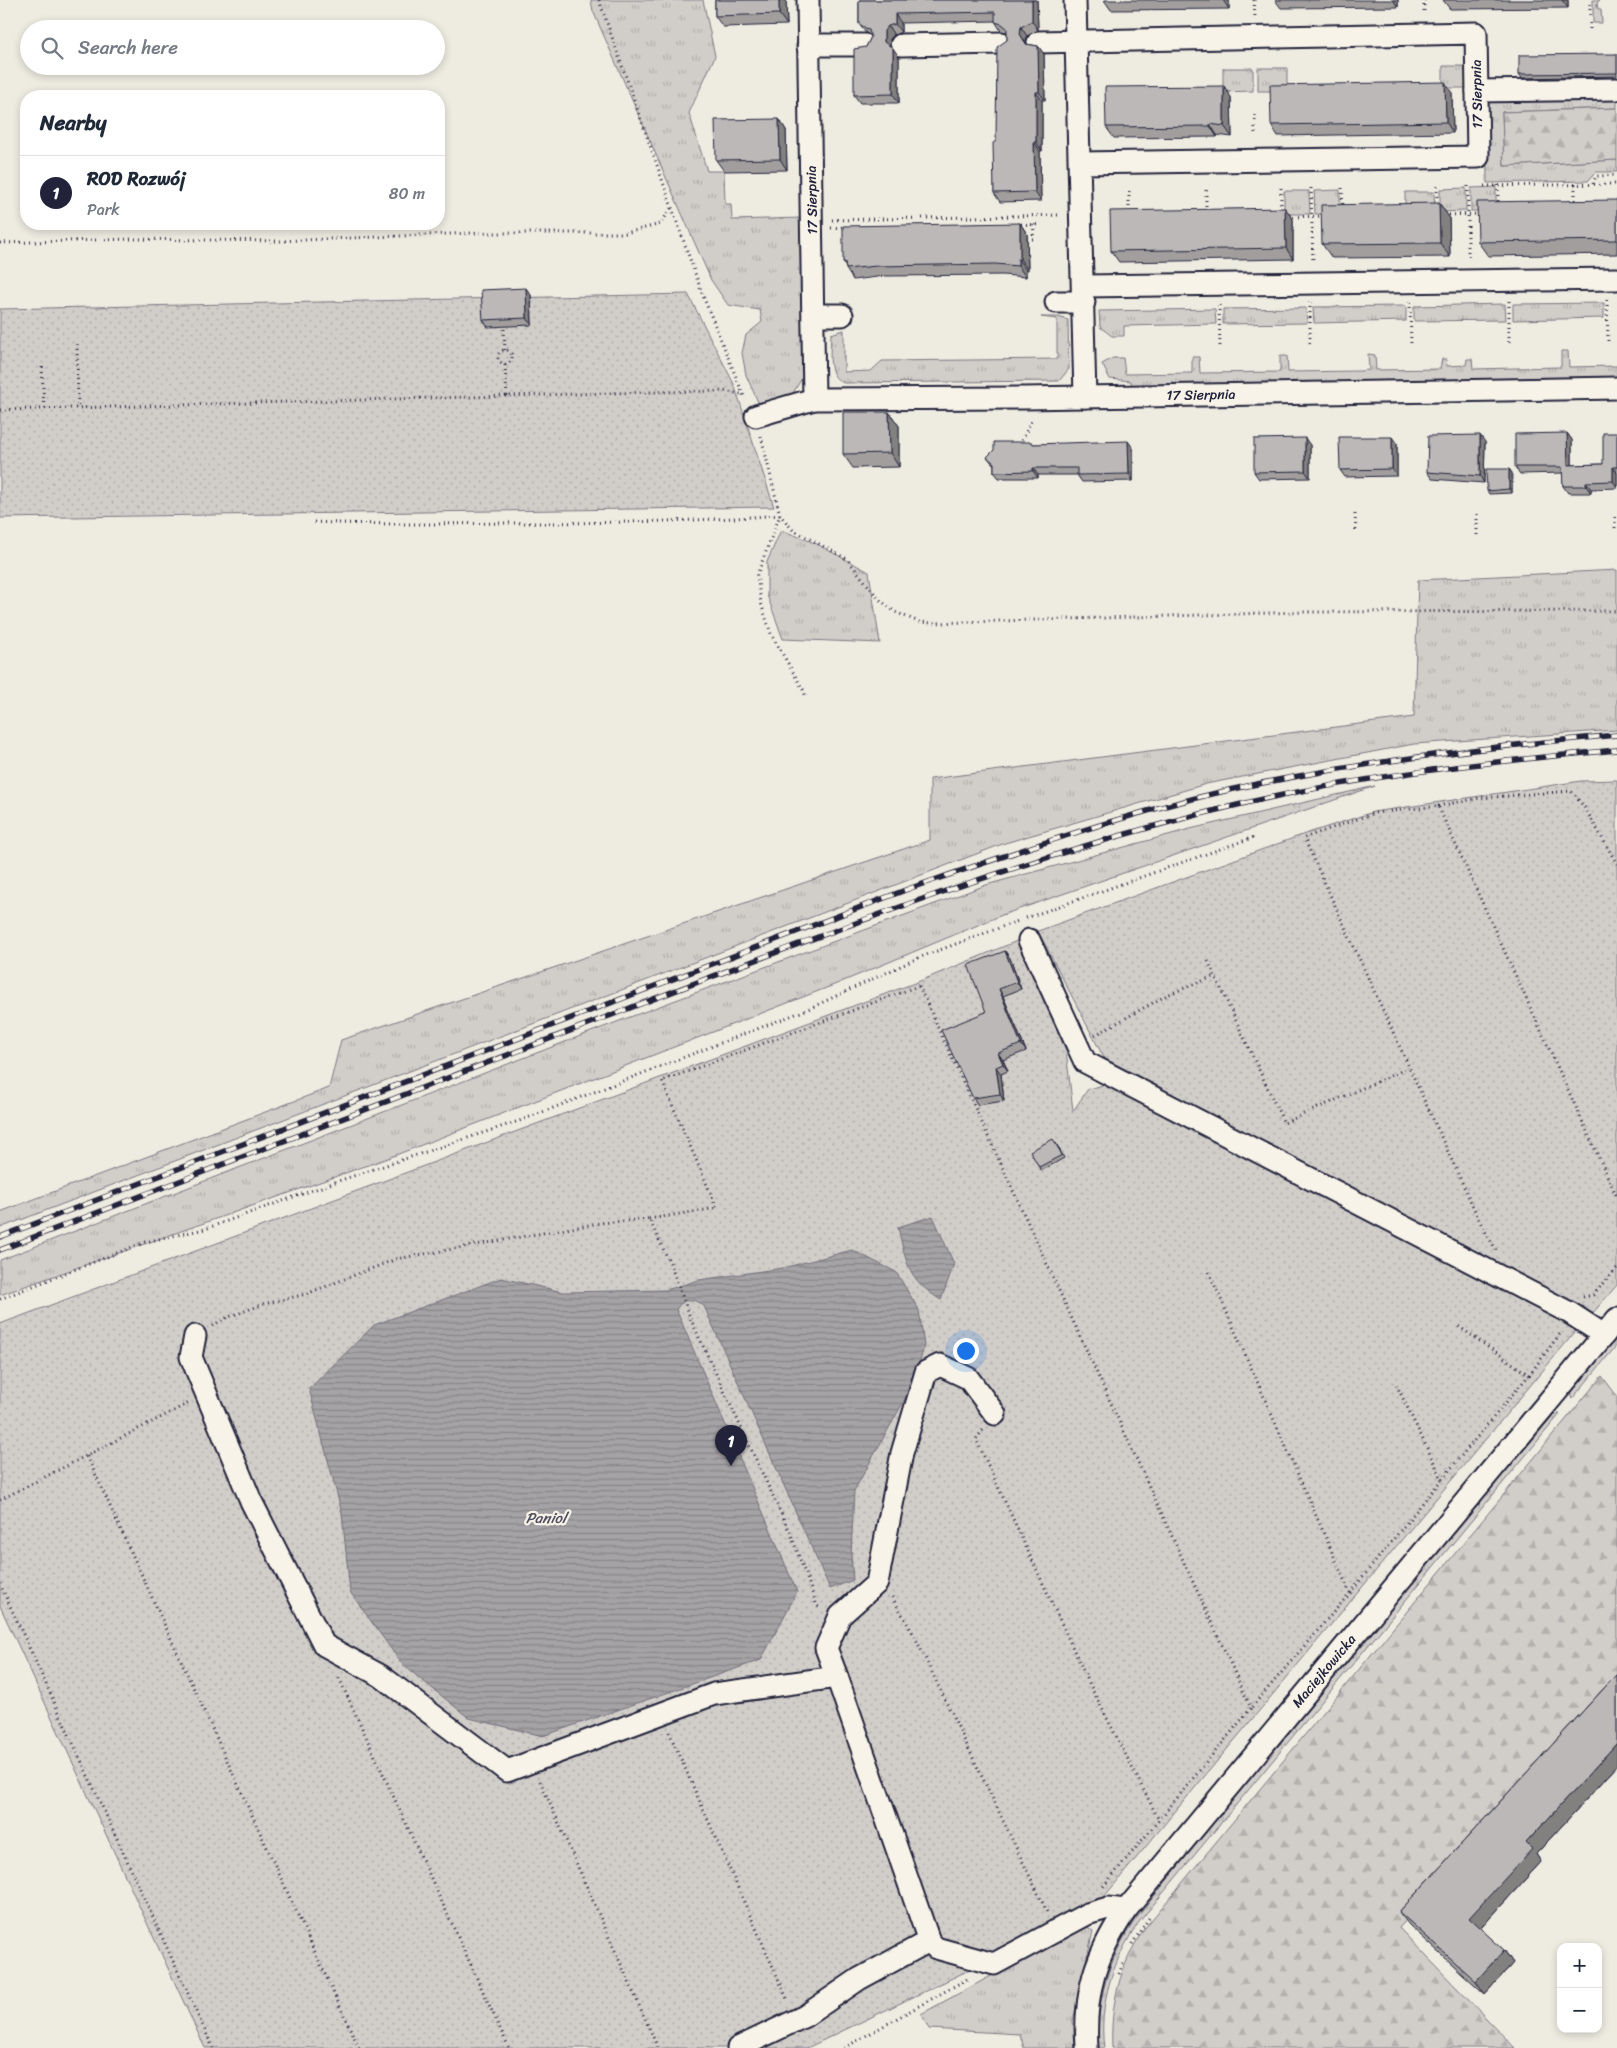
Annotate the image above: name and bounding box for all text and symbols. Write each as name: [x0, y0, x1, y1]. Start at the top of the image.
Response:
search box: [20, 20, 445, 75]
text: Search here: [78, 31, 178, 64]
icon: search: [38, 34, 66, 62]
street label: 17 Sierpnia: [1464, 59, 1490, 129]
text: Nearby: [40, 104, 106, 142]
text: ROD Rozwój: [87, 162, 185, 195]
street label: 17 Sierpnia: [799, 165, 825, 235]
text: 1: [53, 179, 59, 208]
text: 80 m: [389, 179, 425, 208]
text: Park: [87, 195, 120, 224]
street label: 17 Sierpnia: [1166, 382, 1236, 408]
your location: [953, 1338, 979, 1364]
pin: 1: [715, 1425, 747, 1466]
water label: Paniol: [526, 1505, 570, 1531]
street label: Maciejkowicka: [1285, 1628, 1363, 1714]
map controls: [1557, 1943, 1602, 2033]
button: +: [1557, 1943, 1602, 1988]
button: −: [1557, 1988, 1602, 2033]

